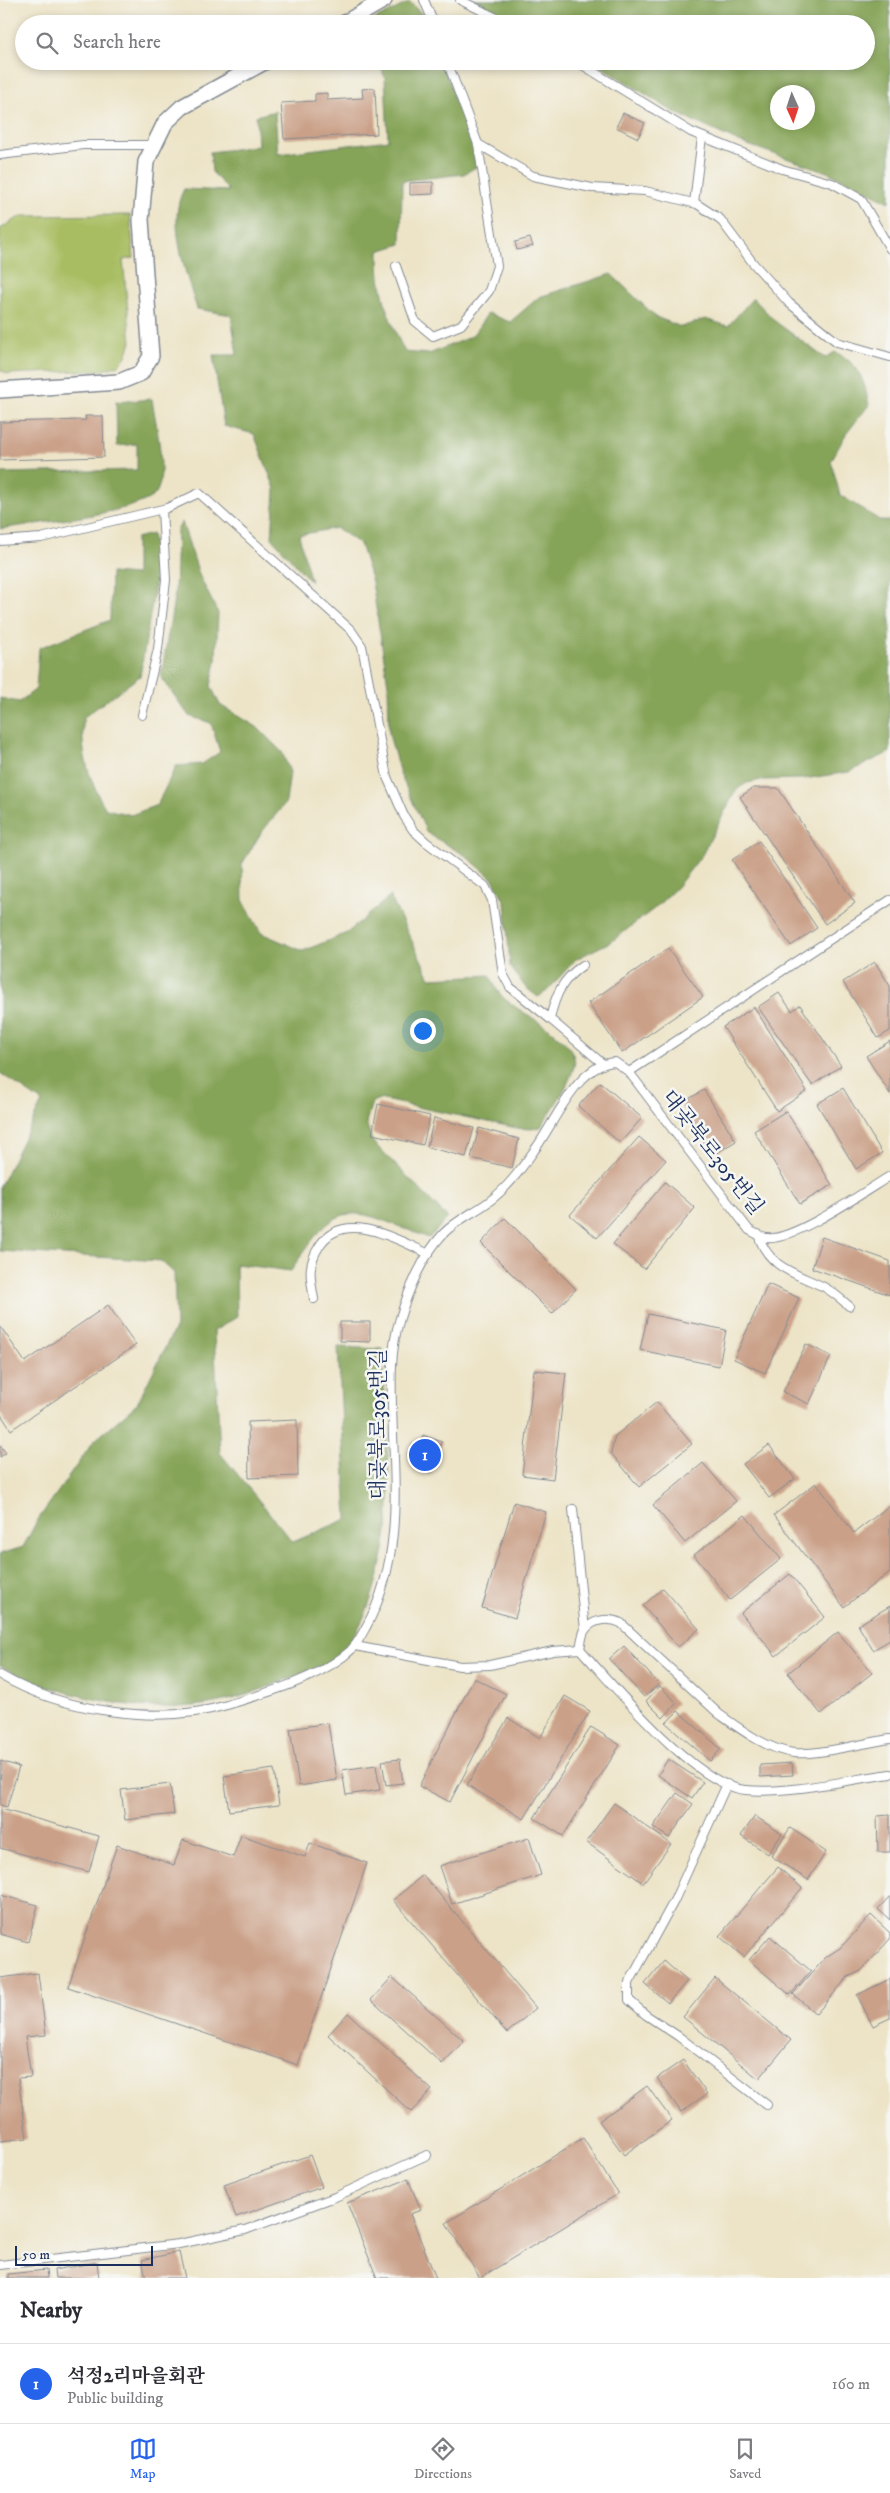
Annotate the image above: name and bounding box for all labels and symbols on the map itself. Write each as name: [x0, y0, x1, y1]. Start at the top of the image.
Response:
north arrow: [770, 85, 815, 130]
your location: [410, 1018, 436, 1044]
street label: 대곶북로305번길: [655, 1085, 769, 1220]
street label: 대곶북로305번길: [366, 1348, 392, 1500]
pin: 1: [409, 1436, 441, 1474]
scale bar: [15, 2243, 152, 2266]

